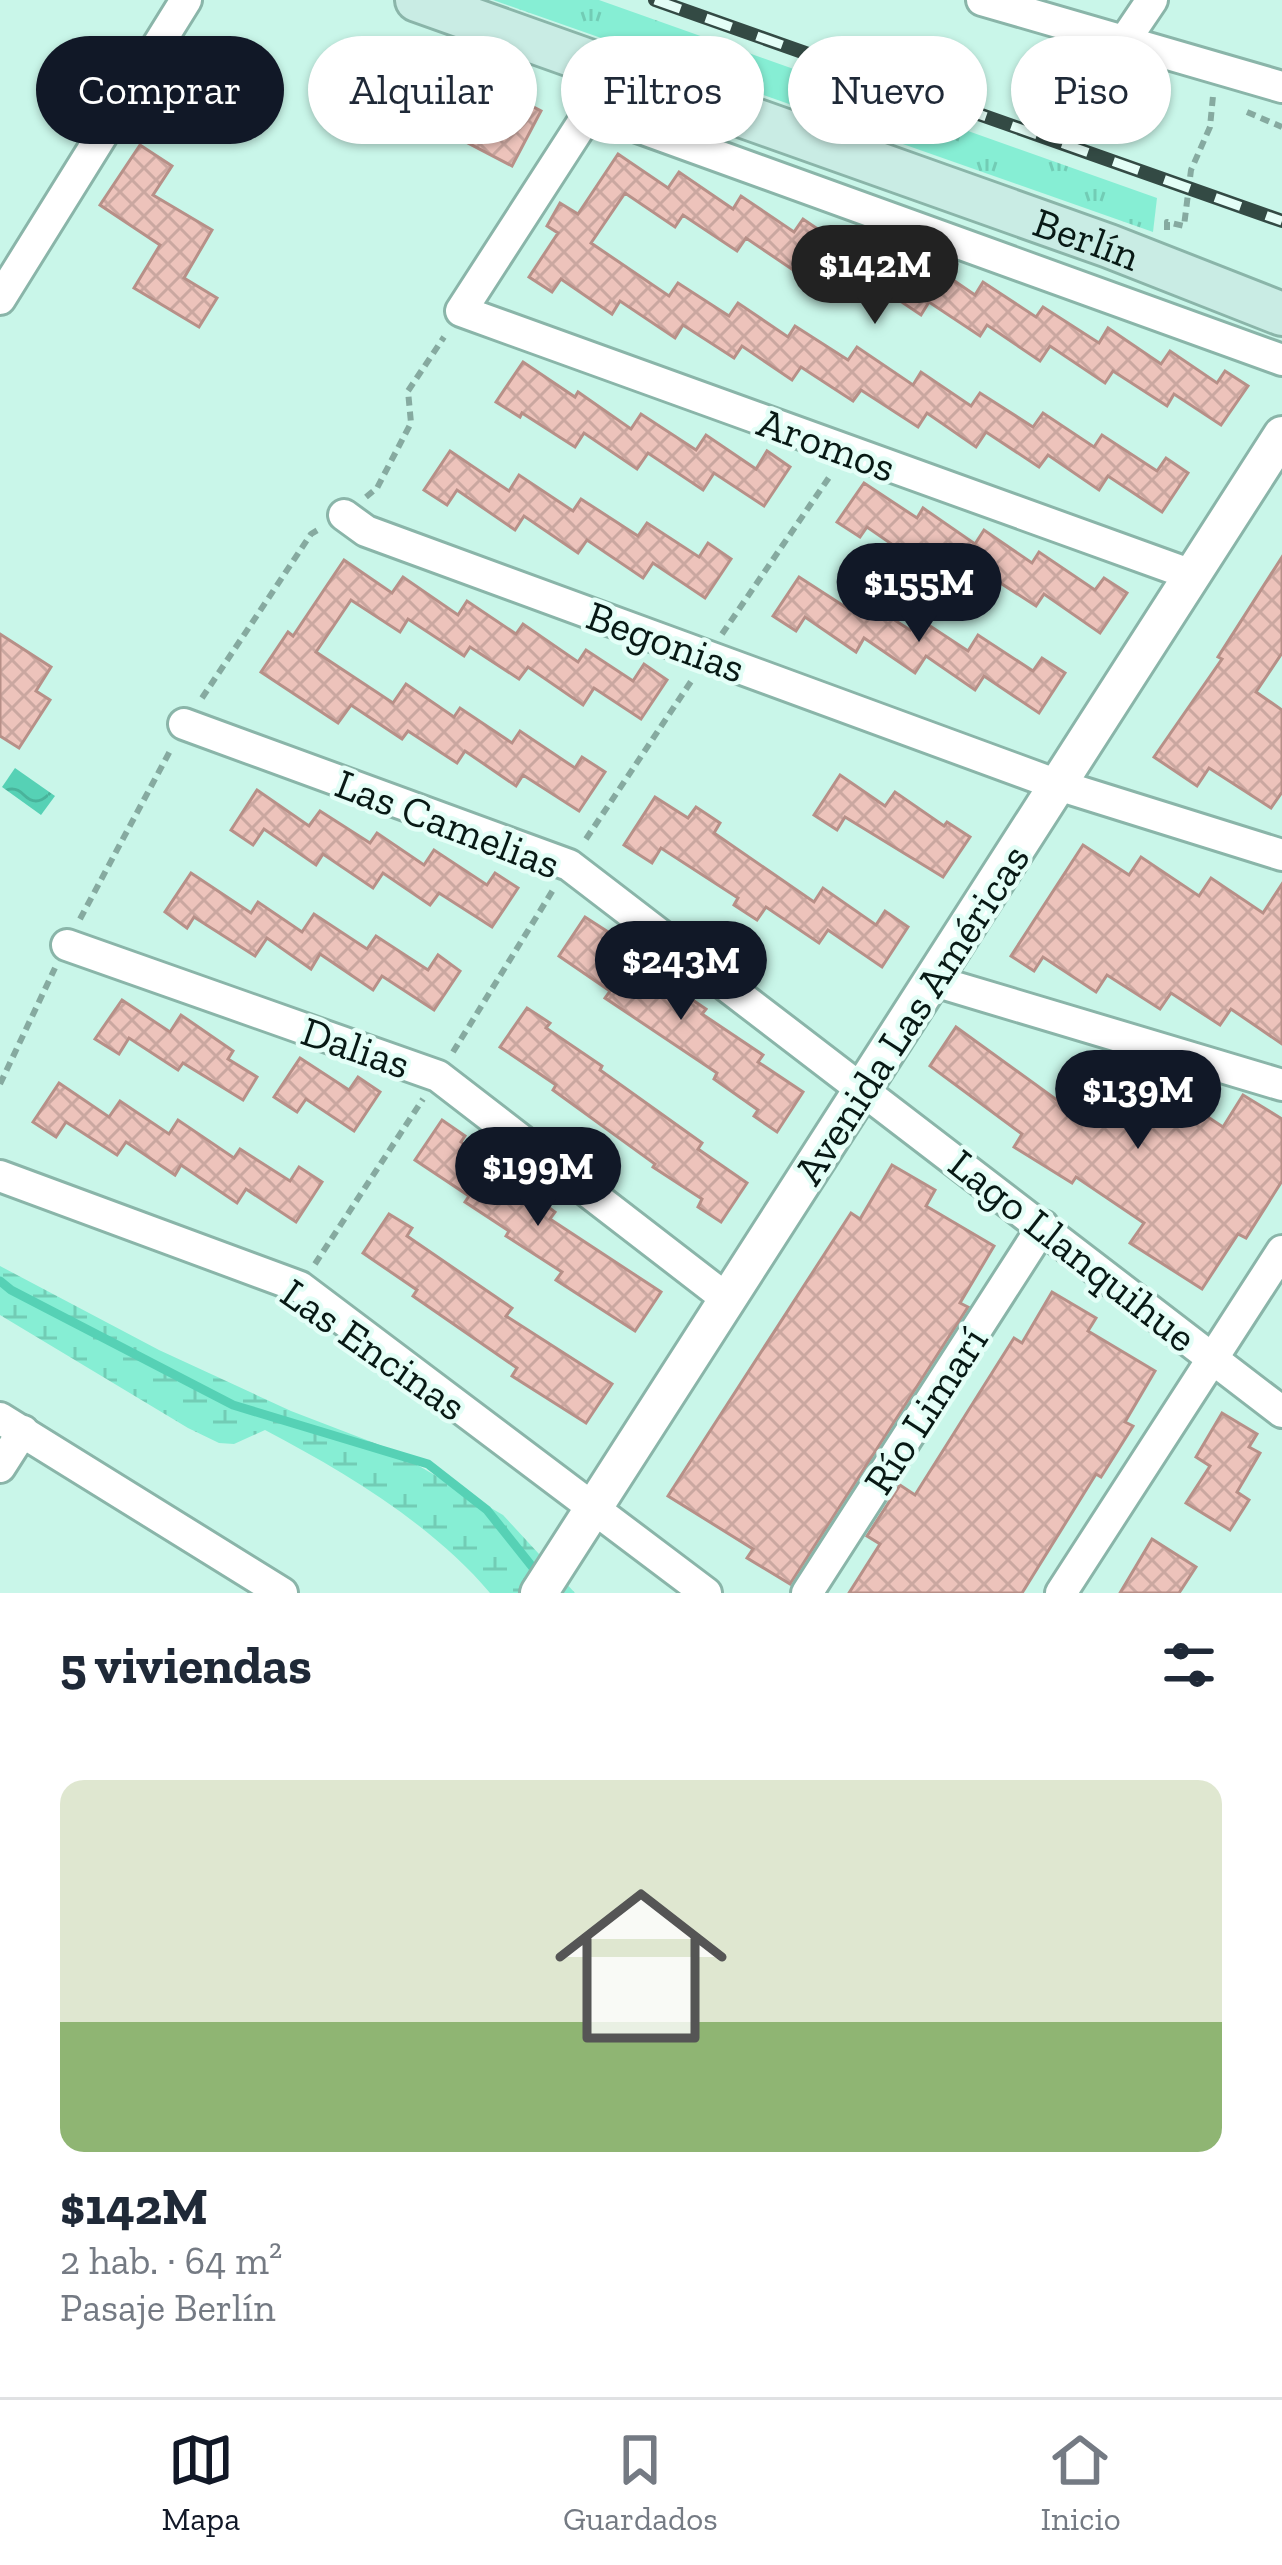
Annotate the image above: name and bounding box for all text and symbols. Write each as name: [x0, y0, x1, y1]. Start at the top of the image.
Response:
chip: Comprar: [36, 36, 284, 144]
chip: Alquilar: [308, 36, 537, 144]
chip: Filtros: [561, 36, 764, 144]
chip: Nuevo: [788, 36, 987, 144]
chip: Piso: [1011, 36, 1171, 144]
street label: Berlín: [1027, 196, 1147, 282]
pin: $142M: [791, 225, 959, 327]
text: $142M: [818, 240, 932, 287]
street label: Aromos: [751, 396, 903, 493]
pin: $155M: [835, 543, 1003, 645]
text: $155M: [864, 558, 974, 605]
street label: Begonias: [580, 589, 752, 694]
street label: Las Camelias: [328, 757, 567, 890]
street label: Avenida Las Américas: [782, 835, 1040, 1194]
pin: $243M: [597, 921, 765, 1023]
text: $243M: [622, 936, 740, 983]
street label: Dalias: [295, 1005, 417, 1090]
pin: $139M: [1054, 1050, 1222, 1152]
text: $139M: [1082, 1065, 1194, 1112]
pin: $199M: [454, 1127, 622, 1229]
street label: Lago Llanquihue: [939, 1138, 1207, 1363]
text: $199M: [482, 1142, 594, 1189]
street label: Las Encinas: [272, 1267, 476, 1432]
street label: Río Limarí: [852, 1317, 998, 1504]
icon: filters: [1156, 1632, 1222, 1698]
text: 5 viviendas: [60, 1635, 312, 1696]
icon: home: [533, 1858, 749, 2074]
text: $142M: [60, 2176, 208, 2237]
text: 2 hab. · 64 m²: [60, 2237, 282, 2284]
text: Pasaje Berlín: [60, 2284, 276, 2331]
tab: Mapa: [161, 2427, 240, 2538]
tab: Guardados: [563, 2427, 718, 2538]
tab: Inicio: [1040, 2427, 1121, 2538]

